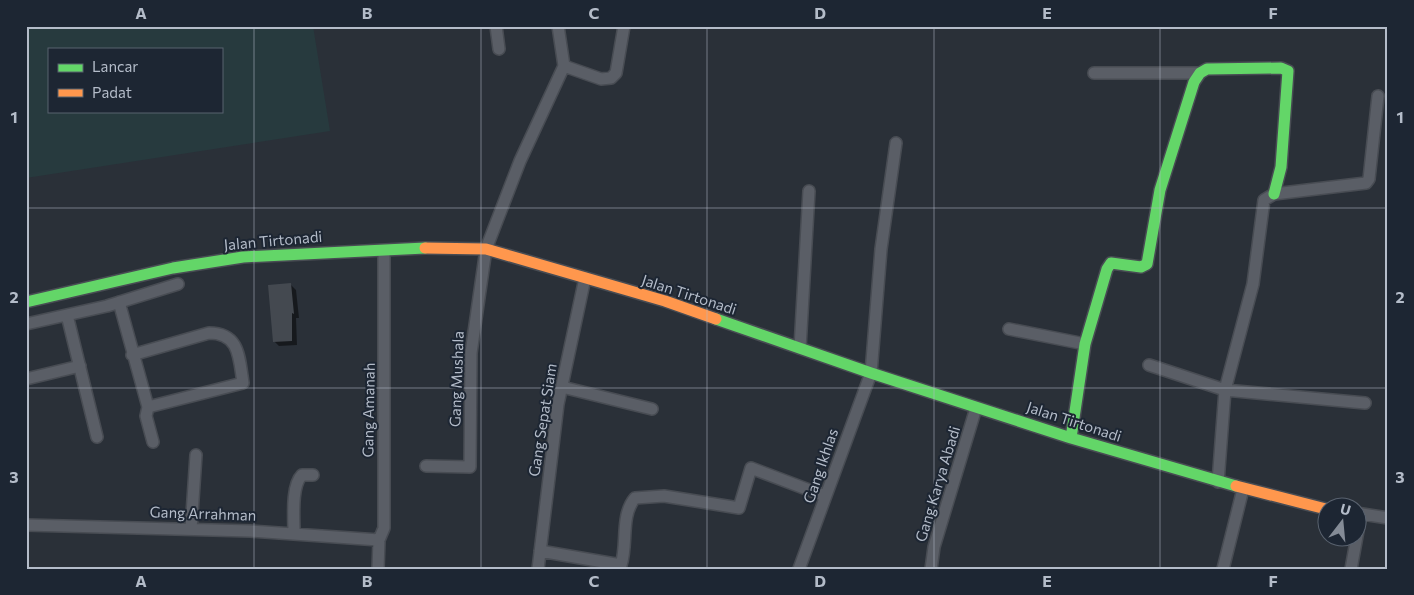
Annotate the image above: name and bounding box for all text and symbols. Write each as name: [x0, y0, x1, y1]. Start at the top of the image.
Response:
text: A: [135, 3, 147, 22]
text: B: [362, 3, 373, 22]
text: C: [589, 3, 600, 22]
text: D: [814, 3, 826, 22]
text: E: [1042, 3, 1052, 22]
text: F: [1268, 3, 1278, 22]
legend: [48, 48, 222, 112]
text: Lancar: [92, 57, 138, 75]
text: Padat: [92, 83, 132, 101]
text: 1: [10, 107, 18, 126]
text: 1: [1396, 107, 1404, 126]
street label: Jalan Tirtonadi: [223, 227, 323, 253]
street label: Jalan Tirtonadi: [640, 270, 739, 318]
text: 2: [9, 287, 19, 306]
text: 2: [1395, 287, 1405, 306]
street label: Gang Mushala: [445, 331, 467, 427]
street label: Gang Amanah: [358, 362, 378, 458]
street label: Gang Sepat Siam: [524, 362, 560, 478]
street label: Jalan Tirtonadi: [1025, 397, 1124, 445]
street label: Gang Karya Abadi: [911, 424, 963, 544]
street label: Gang Ikhlas: [799, 426, 841, 505]
text: 3: [9, 467, 19, 486]
text: 3: [1395, 467, 1405, 486]
north arrow: [1316, 498, 1366, 548]
text: U: [1338, 499, 1353, 519]
street label: Gang Arrahman: [149, 502, 257, 524]
text: A: [135, 571, 147, 590]
text: B: [362, 571, 373, 590]
text: C: [589, 571, 600, 590]
text: D: [814, 571, 826, 590]
text: E: [1042, 571, 1052, 590]
text: F: [1268, 571, 1278, 590]

